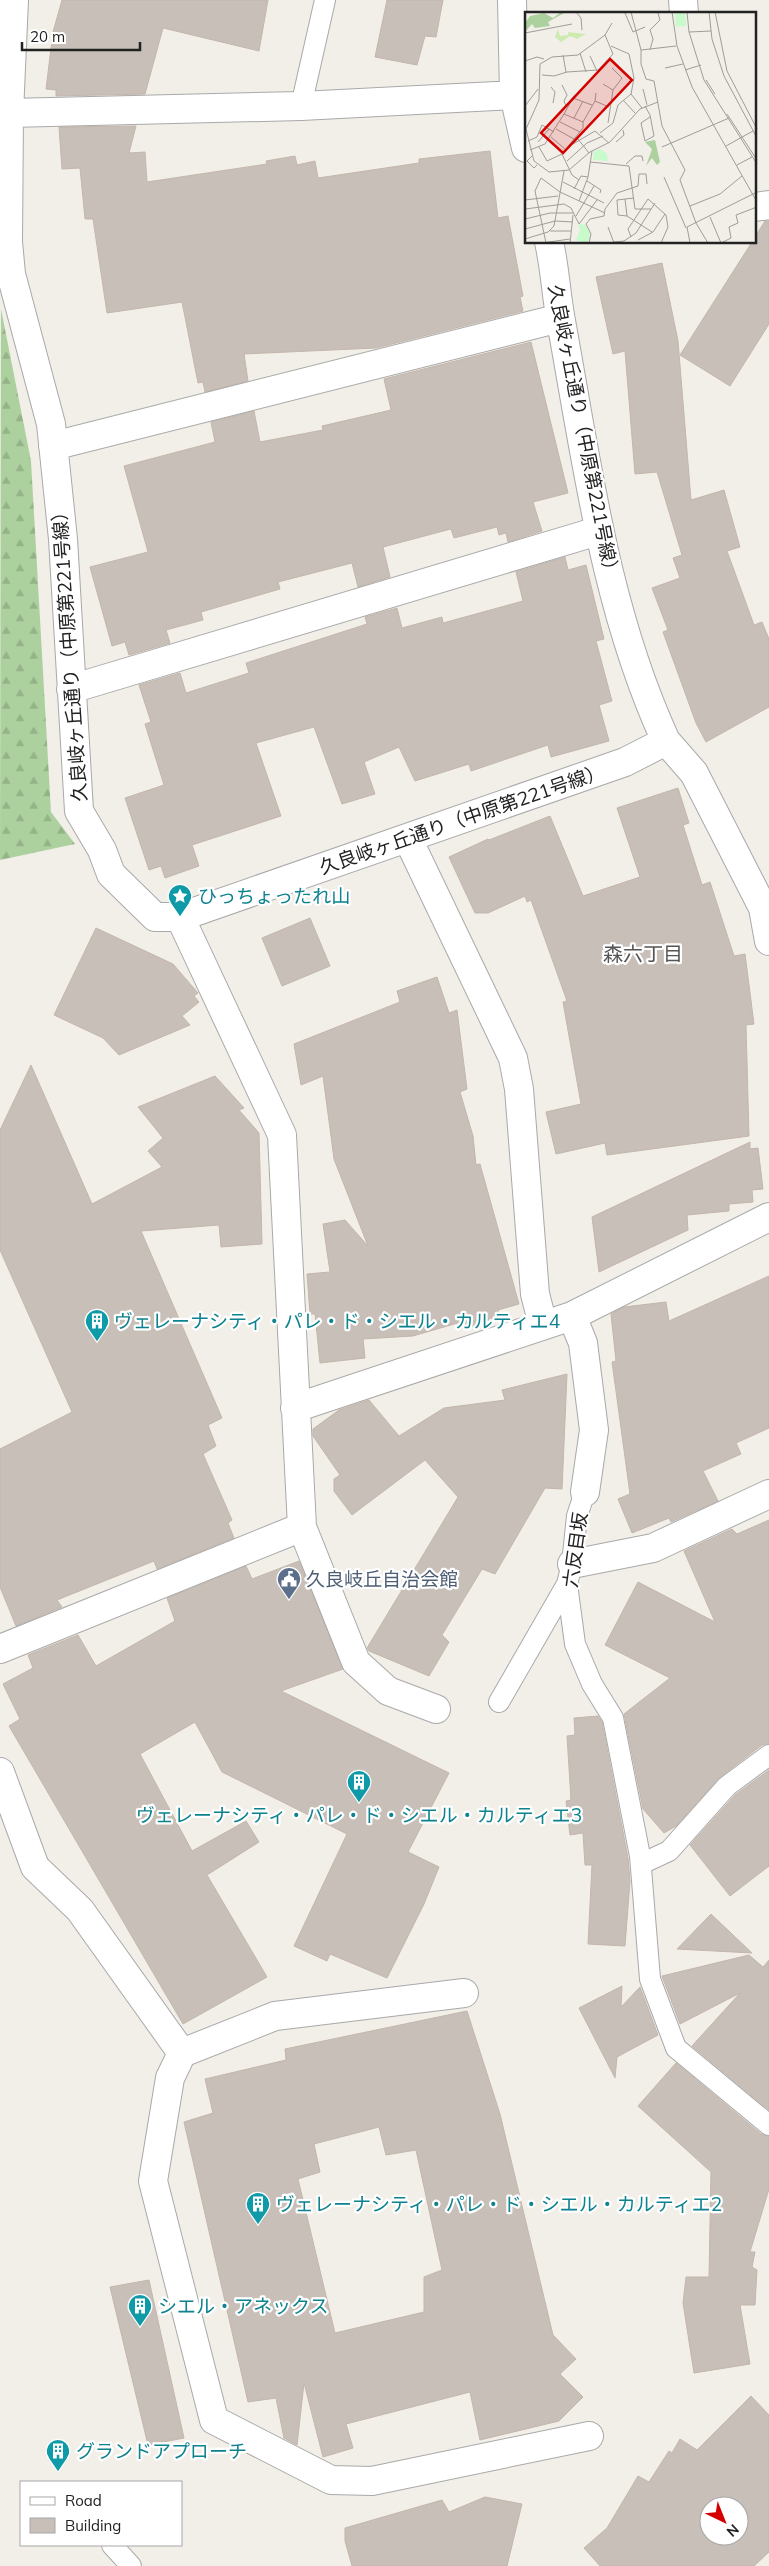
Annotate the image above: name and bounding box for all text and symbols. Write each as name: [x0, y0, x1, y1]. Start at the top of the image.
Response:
inset map: [525, 12, 756, 244]
scale bar: [22, 20, 140, 52]
text: 20 m: [30, 27, 65, 46]
street label: 久良岐ヶ丘通り（中原第221号線）: [544, 282, 624, 582]
street label: 久良岐ヶ丘通り（中原第221号線）: [47, 501, 91, 803]
street label: 久良岐ヶ丘通り（中原第221号線）: [316, 759, 608, 879]
place icon: ひっちょったれ山: [167, 883, 193, 917]
place label: ひっちょったれ山: [198, 884, 350, 908]
district label: 森六丁目: [603, 941, 683, 966]
building icon: ヴェレーナシティ・パレ・ド・シエル・カルティエ4: [84, 1308, 110, 1342]
place label: ヴェレーナシティ・パレ・ド・シエル・カルティエ4: [114, 1309, 560, 1333]
street label: 六反目坂: [558, 1511, 592, 1589]
public building icon: 久良岐丘自治会館: [276, 1566, 302, 1600]
place label: 久良岐丘自治会館: [306, 1567, 458, 1591]
building icon: ヴェレーナシティ・パレ・ド・シエル・カルティエ3: [346, 1769, 372, 1803]
place label: ヴェレーナシティ・パレ・ド・シエル・カルティエ3: [136, 1803, 582, 1827]
building icon: ヴェレーナシティ・パレ・ド・シエル・カルティエ2: [245, 2191, 271, 2225]
place label: ヴェレーナシティ・パレ・ド・シエル・カルティエ2: [276, 2192, 722, 2216]
building icon: シエル・アネックス: [127, 2293, 153, 2327]
place label: シエル・アネックス: [158, 2294, 328, 2318]
building icon: グランドアプローチ: [45, 2438, 71, 2472]
place label: グランドアプローチ: [76, 2439, 247, 2463]
legend: [20, 2481, 182, 2546]
text: Road: [65, 2491, 102, 2510]
north arrow: [699, 2496, 749, 2546]
text: Building: [65, 2516, 121, 2535]
text: N: [723, 2520, 743, 2541]

